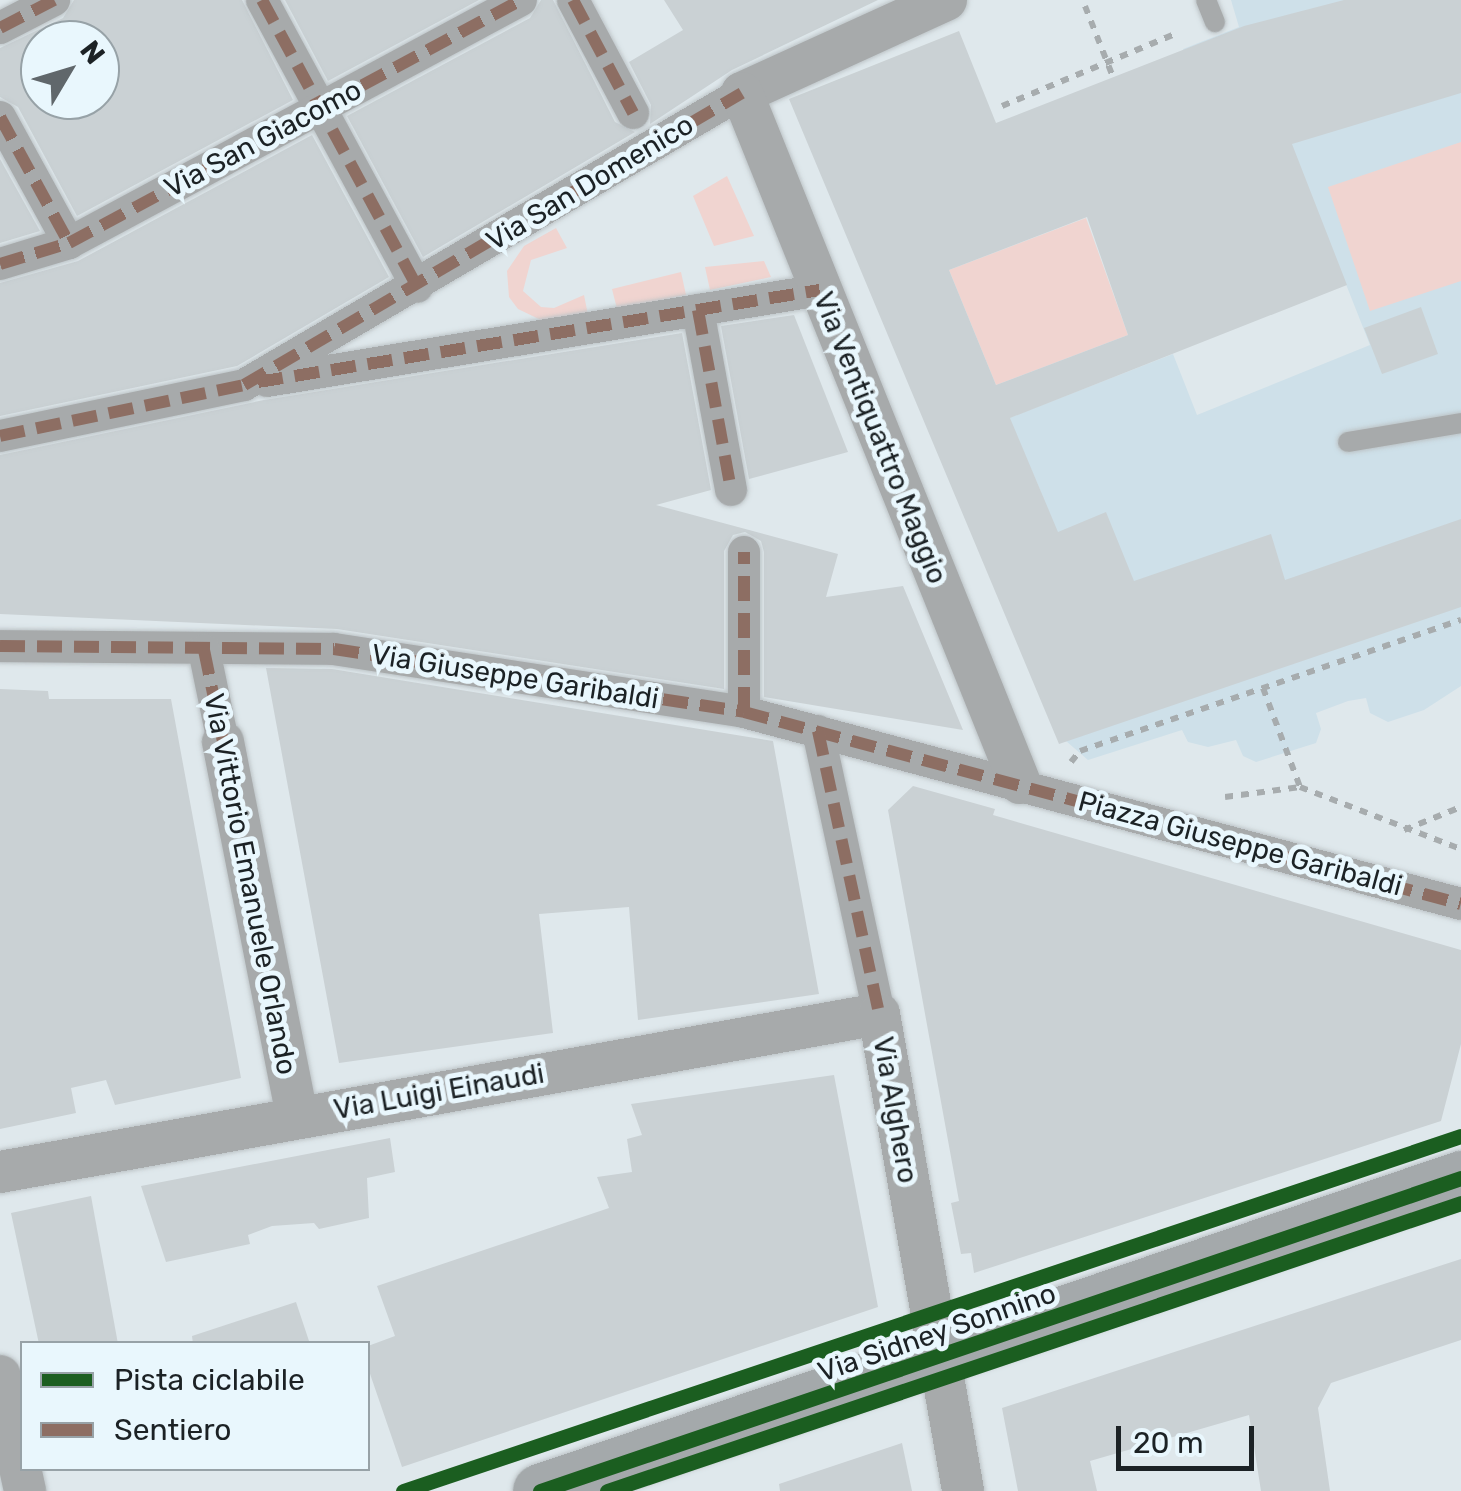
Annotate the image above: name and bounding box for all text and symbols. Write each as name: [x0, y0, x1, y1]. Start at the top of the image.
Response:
north arrow: [20, 20, 120, 120]
text: N: [73, 34, 112, 71]
street label: Via San Giacomo: [159, 73, 367, 205]
street label: Via San Domenico: [481, 108, 699, 258]
street label: Via Ventiquattro Maggio: [806, 287, 954, 589]
street label: Via Giuseppe Garibaldi: [369, 638, 661, 716]
street label: Via Vittorio Emanuele Orlando: [196, 690, 304, 1078]
street label: Piazza Giuseppe Garibaldi: [1074, 785, 1406, 903]
street label: Via Alghero: [866, 1034, 924, 1186]
street label: Via Luigi Einaudi: [331, 1057, 547, 1127]
street label: Via Sidney Sonnino: [813, 1276, 1061, 1390]
legend: [20, 1341, 370, 1471]
text: Pista ciclabile: [114, 1362, 305, 1398]
scale bar: [1121, 1406, 1258, 1468]
text: Sentiero: [114, 1412, 232, 1448]
text: 20 m: [1133, 1425, 1204, 1461]

